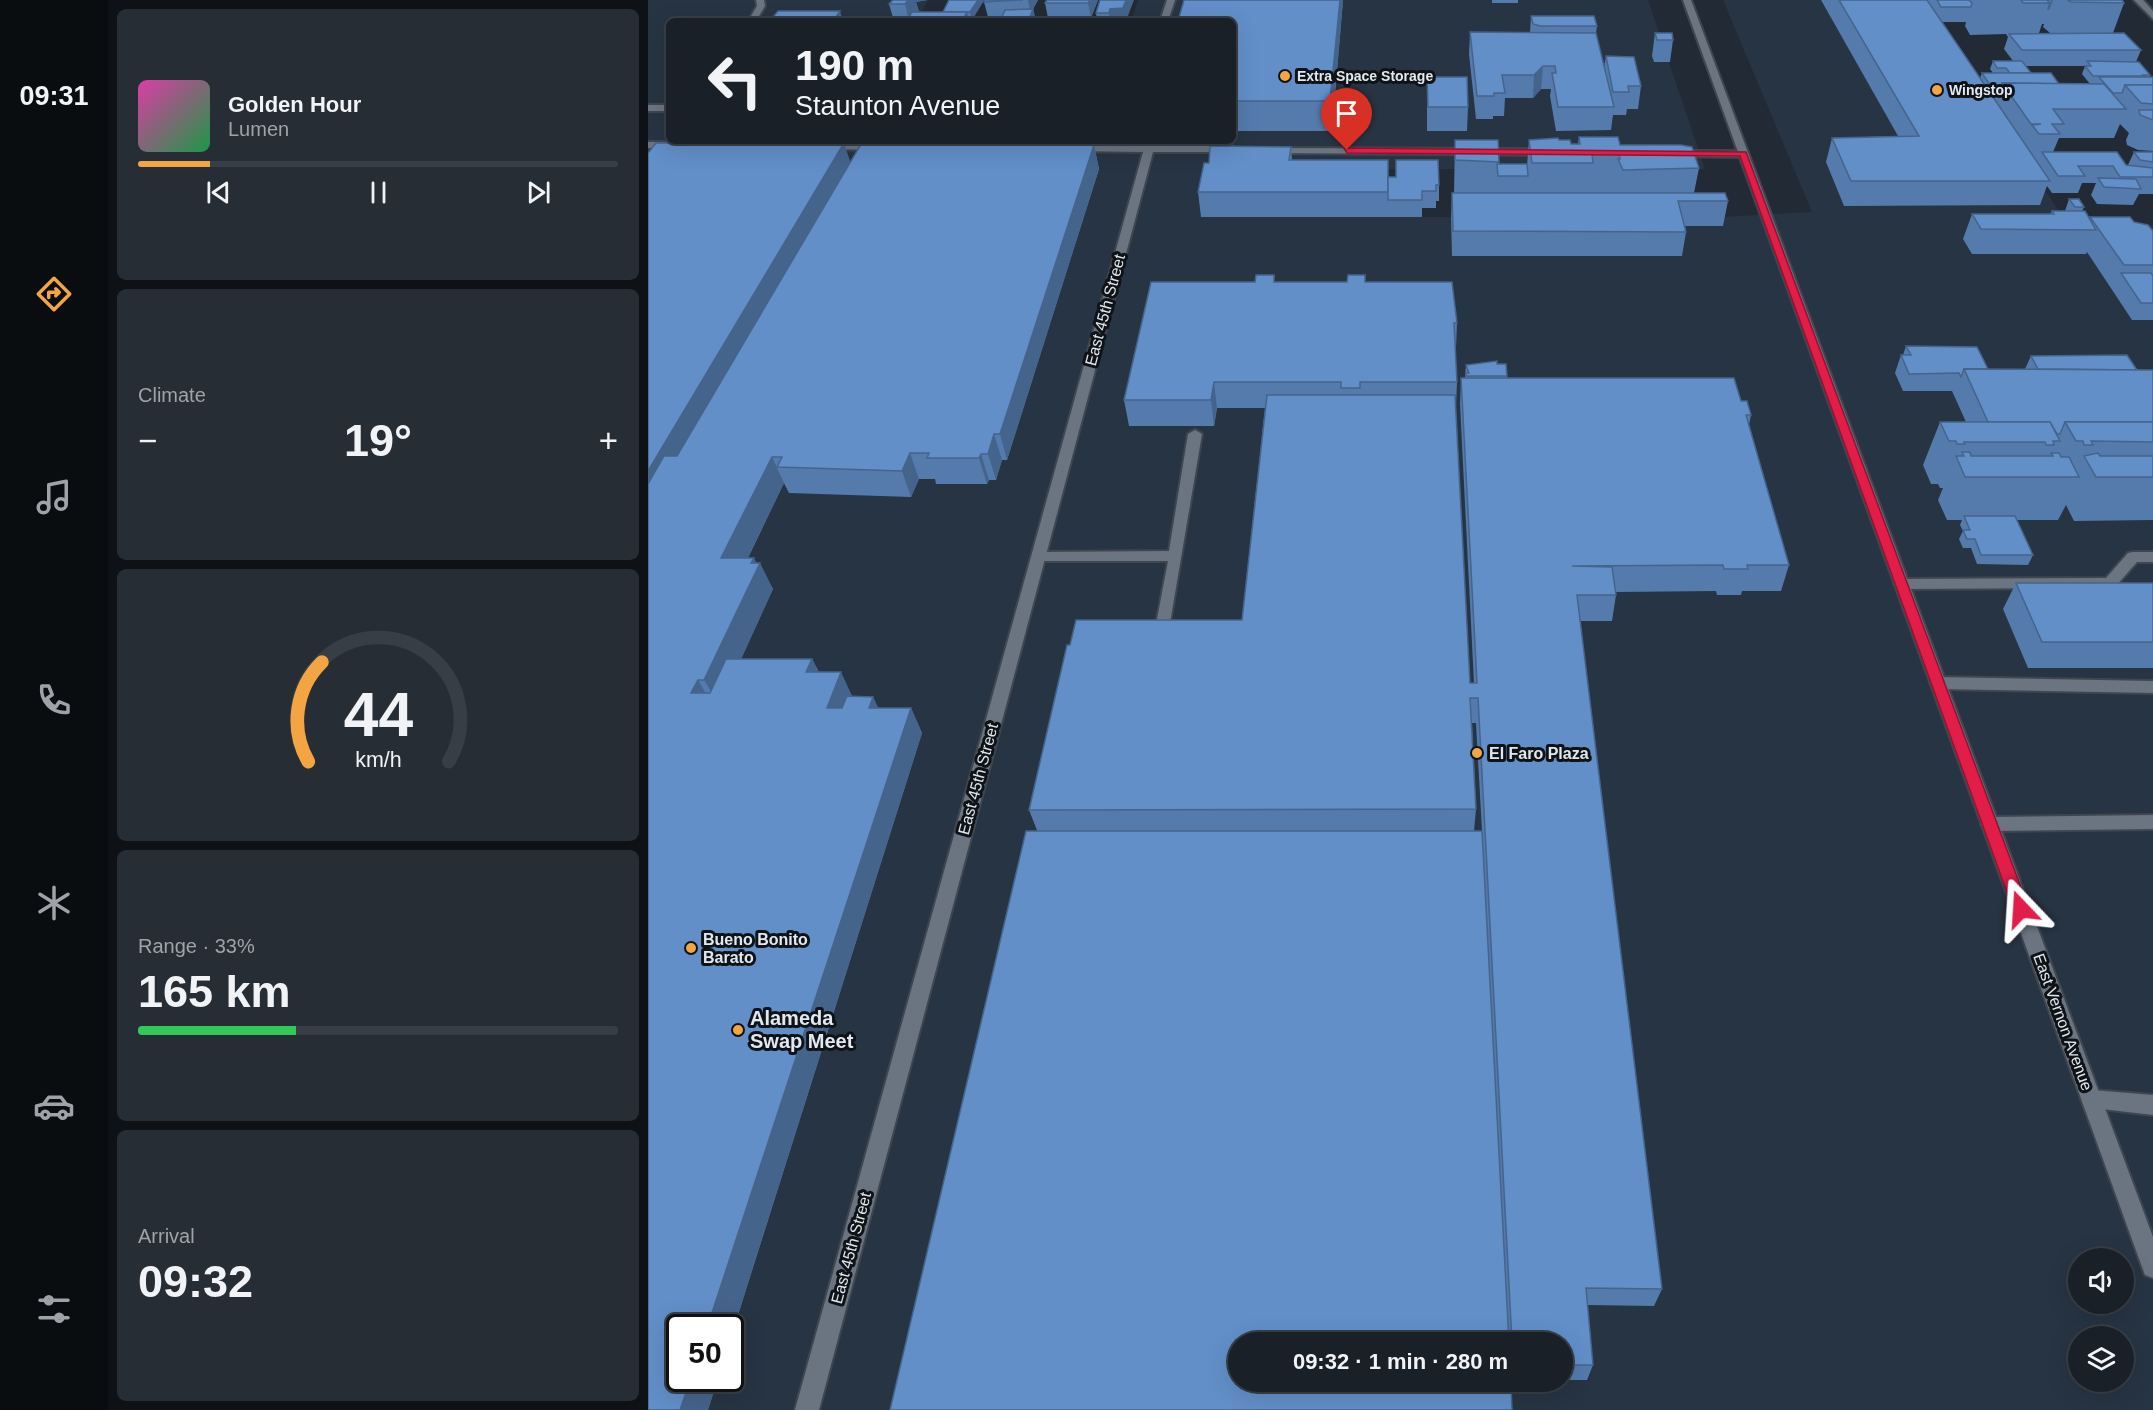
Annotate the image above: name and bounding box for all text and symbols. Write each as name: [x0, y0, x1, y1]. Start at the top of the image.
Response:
icon: left: [696, 42, 774, 120]
text: 190 m: [795, 42, 914, 89]
place label: Extra Space Storage: [1297, 68, 1433, 84]
marker: Extra Space Storage: [1278, 69, 1292, 83]
text: 09:31: [19, 81, 89, 111]
place label: Wingstop: [1949, 82, 2013, 98]
marker: Wingstop: [1930, 83, 1944, 97]
pin: [1321, 88, 1372, 150]
text: Staunton Avenue: [795, 91, 1000, 121]
text: Golden Hour: [228, 92, 361, 117]
icon: arrive: [1330, 97, 1363, 130]
text: Lumen: [228, 118, 289, 140]
icon: previous: [202, 176, 235, 209]
icon: pause: [362, 176, 395, 209]
icon: next: [522, 176, 555, 209]
street label: East 45th Street: [1082, 252, 1128, 368]
icon: directions: [33, 273, 75, 315]
text: Climate: [138, 384, 206, 406]
text: 19°: [344, 415, 412, 466]
text: −: [138, 422, 157, 459]
text: +: [599, 422, 618, 459]
icon: music: [33, 476, 75, 518]
icon: phone: [33, 679, 75, 721]
text: 44: [343, 680, 413, 749]
street label: East 45th Street: [955, 721, 1001, 837]
place label: El Faro Plaza: [1489, 745, 1589, 762]
marker: El Faro Plaza: [1470, 746, 1484, 760]
text: km/h: [355, 748, 401, 772]
position arrow: [1989, 877, 2053, 941]
icon: climate: [33, 882, 75, 924]
place label: Bueno Bonito Barato: [703, 931, 808, 966]
text: Range · 33%: [138, 935, 255, 957]
marker: Bueno Bonito Barato: [684, 941, 698, 955]
street label: East Vernon Avenue: [2030, 951, 2096, 1093]
text: 165 km: [138, 966, 291, 1017]
place label: Alameda Swap Meet: [750, 1007, 854, 1052]
marker: Alameda Swap Meet: [731, 1023, 745, 1037]
icon: car: [33, 1085, 75, 1127]
street label: East 45th Street: [828, 1190, 874, 1306]
text: Arrival: [138, 1225, 195, 1247]
map controls: [2068, 1248, 2134, 1392]
button: sound: [2068, 1248, 2134, 1314]
text: 09:32: [138, 1256, 253, 1307]
icon: filters: [33, 1288, 75, 1330]
speed limit sign: 50: [666, 1314, 744, 1392]
button: layers: [2068, 1326, 2134, 1392]
text: 09:32 · 1 min · 280 m: [1293, 1349, 1508, 1374]

